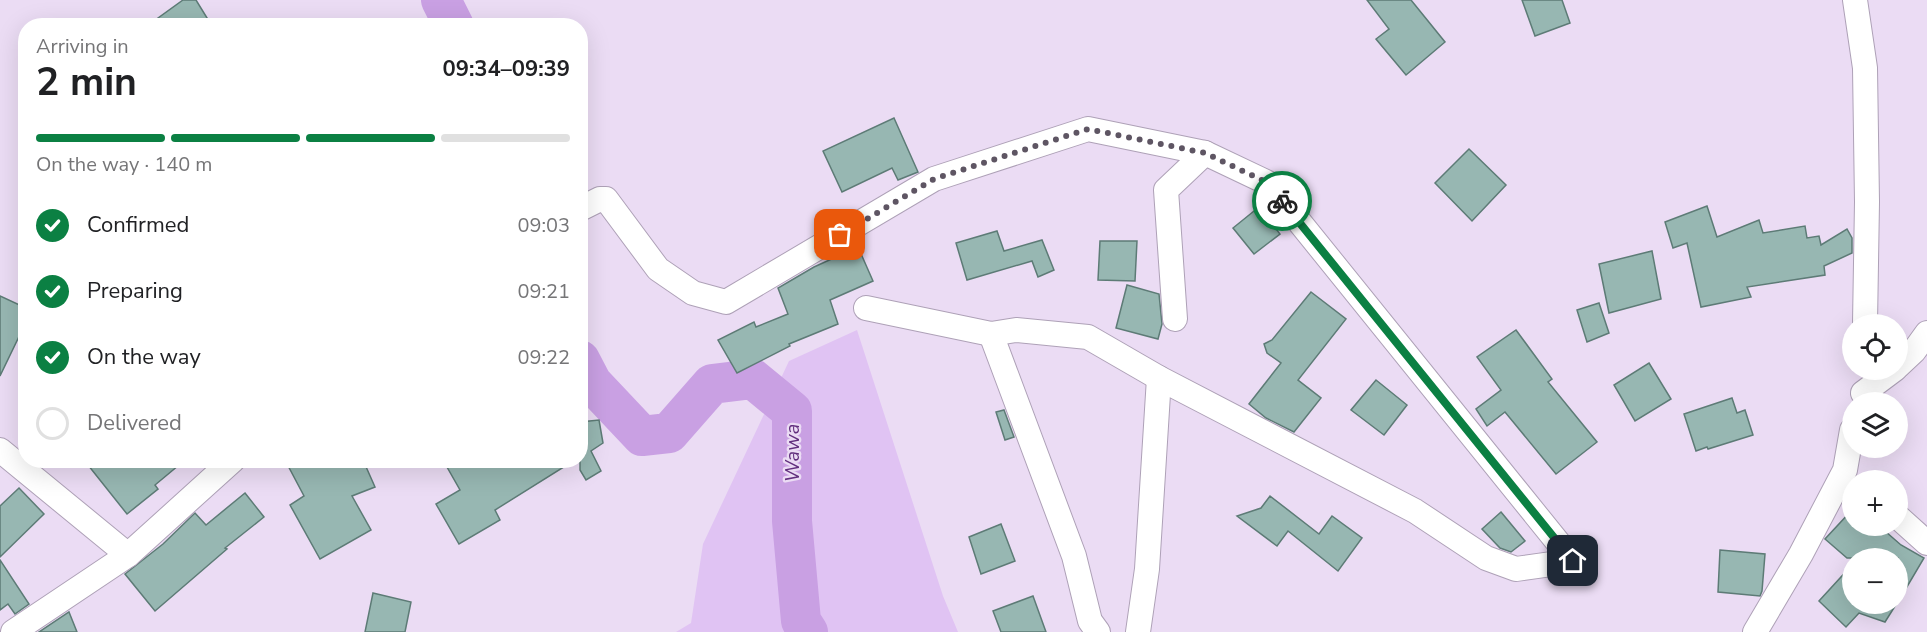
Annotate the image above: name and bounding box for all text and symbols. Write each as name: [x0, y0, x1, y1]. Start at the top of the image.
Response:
text: Arriving in: [36, 33, 129, 60]
text: 09:34–09:39: [442, 54, 570, 84]
text: 2 min: [36, 56, 137, 109]
text: On the way · 140 m: [36, 151, 212, 178]
courier: [1252, 171, 1312, 231]
icon: bike: [1266, 185, 1299, 218]
icon: check: [36, 209, 69, 242]
pin: [814, 209, 865, 260]
text: Confirmed: [87, 210, 189, 240]
text: 09:03: [517, 212, 570, 239]
icon: bag: [823, 218, 856, 251]
icon: check: [36, 275, 69, 308]
text: Preparing: [87, 276, 183, 306]
text: 09:21: [517, 278, 570, 305]
map controls: [1842, 314, 1908, 614]
button: locate: [1842, 314, 1908, 380]
icon: check: [36, 341, 69, 374]
text: On the way: [87, 342, 201, 372]
text: 09:22: [517, 344, 570, 371]
button: layers: [1842, 392, 1908, 458]
text: Delivered: [87, 408, 182, 438]
water label: Wawa: [779, 424, 806, 482]
button: +: [1842, 470, 1908, 536]
pin: [1547, 535, 1598, 586]
icon: home: [1556, 544, 1589, 577]
button: −: [1842, 548, 1908, 614]

